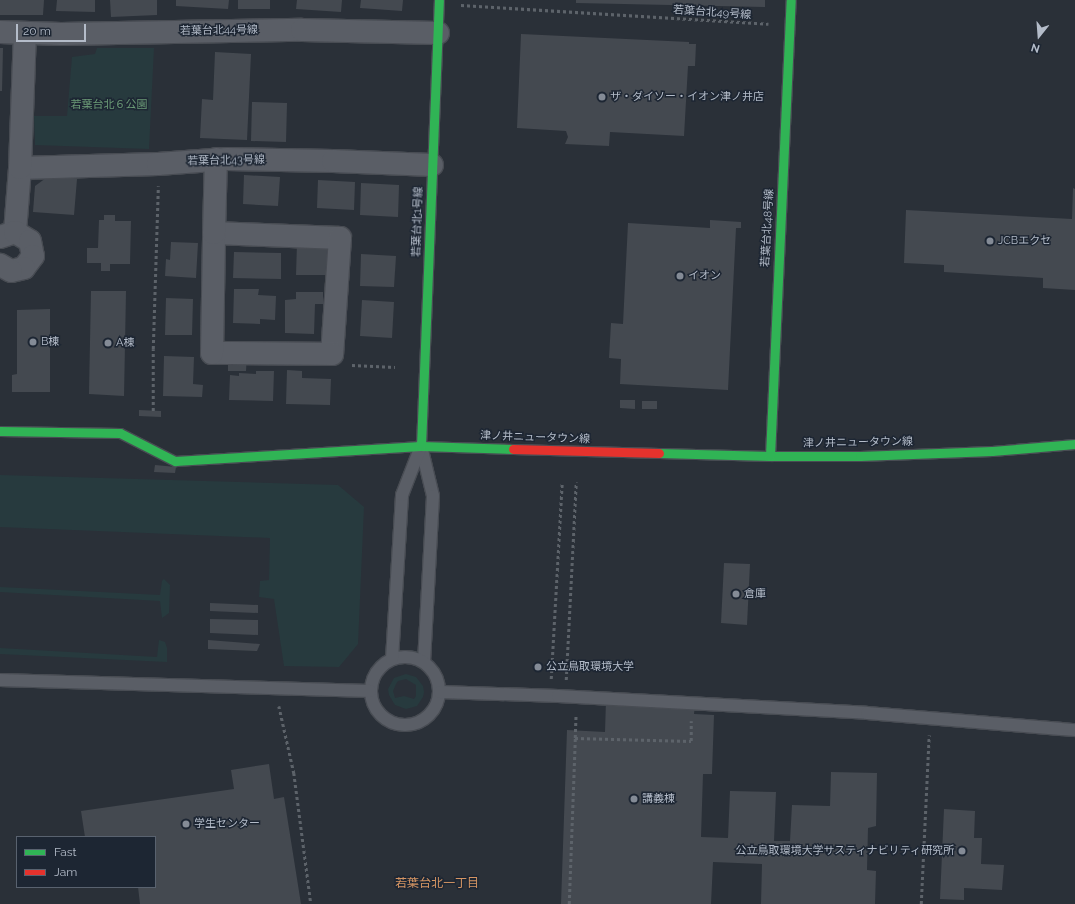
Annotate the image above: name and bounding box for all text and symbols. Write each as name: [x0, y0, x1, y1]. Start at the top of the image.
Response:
street label: 若葉台北49号線: [672, 4, 752, 22]
scale bar: [18, 16, 88, 42]
north arrow: [1019, 16, 1059, 56]
text: 20 m: [23, 24, 51, 38]
street label: 若葉台北44号線: [180, 24, 258, 38]
text: N: [1029, 41, 1041, 55]
place label: ザ・ダイソー・イオン津ノ井店: [610, 90, 764, 104]
marker: ザ・ダイソー・イオン津ノ井店: [597, 92, 607, 102]
park label: 若葉台北６公園: [71, 98, 147, 112]
street label: 若葉台北43号線: [187, 154, 265, 168]
street label: 若葉台北1号線: [410, 186, 426, 258]
street label: 若葉台北48号線: [759, 188, 777, 268]
place label: JCBエクセ: [998, 234, 1051, 248]
marker: JCBエクセ: [985, 236, 995, 246]
place label: イオン: [688, 269, 721, 283]
marker: イオン: [675, 271, 685, 281]
place label: B棟: [41, 335, 59, 349]
place label: A棟: [116, 336, 134, 350]
marker: B棟: [28, 337, 38, 347]
marker: A棟: [103, 338, 113, 348]
street label: 津ノ井ニュータウン線: [480, 429, 590, 447]
street label: 津ノ井ニュータウン線: [803, 435, 913, 451]
place label: 倉庫: [744, 587, 766, 601]
marker: 倉庫: [731, 589, 741, 599]
place label: 公立鳥取環境大学: [546, 660, 634, 674]
marker: 公立鳥取環境大学: [533, 662, 543, 672]
place label: 講義棟: [642, 792, 675, 806]
marker: 講義棟: [629, 794, 639, 804]
place label: 学生センター: [194, 817, 260, 831]
marker: 学生センター: [181, 819, 191, 829]
legend: [16, 836, 156, 888]
place label: 公立鳥取環境大学サスティナビリティ研究所: [734, 844, 954, 858]
text: Fast: [54, 845, 77, 859]
marker: 公立鳥取環境大学サスティナビリティ研究所: [957, 846, 967, 856]
text: Jam: [54, 865, 77, 879]
district label: 若葉台北一丁目: [395, 877, 479, 891]

